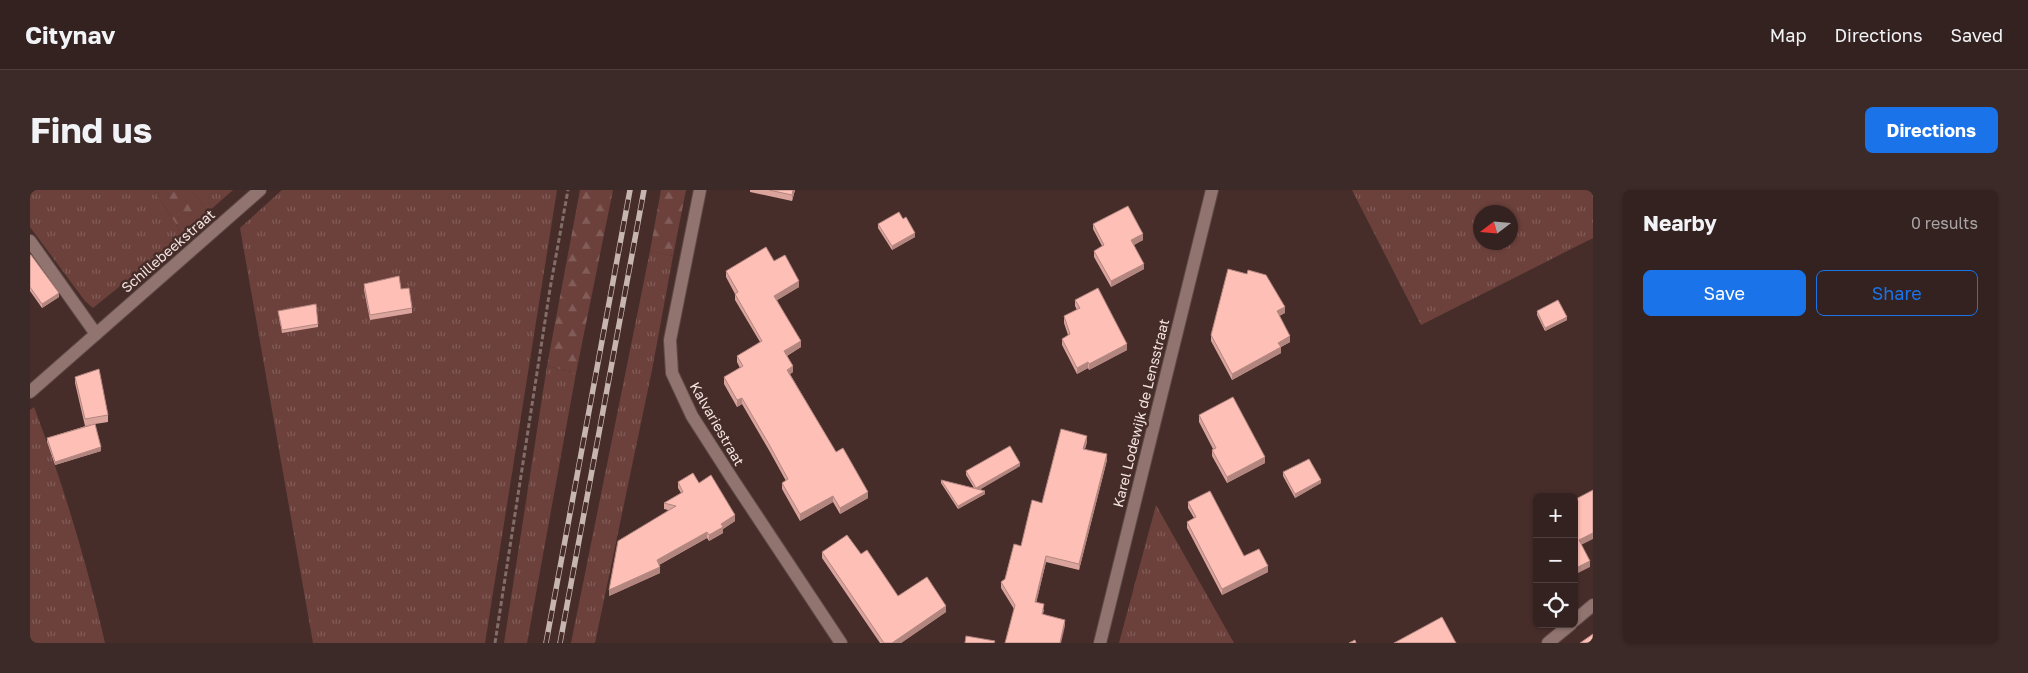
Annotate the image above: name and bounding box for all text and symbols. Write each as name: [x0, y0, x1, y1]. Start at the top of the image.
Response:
text: Citynav: [25, 20, 115, 49]
text: Map: [1770, 24, 1806, 46]
text: Directions: [1834, 24, 1922, 46]
text: Saved: [1950, 24, 2003, 46]
button: Directions: [1865, 107, 1998, 153]
text: Find us: [30, 109, 152, 151]
street label: Schillebeekstraat: [117, 205, 218, 296]
north arrow: [1473, 205, 1518, 250]
text: Nearby: [1643, 210, 1717, 236]
text: 0 results: [1911, 213, 1978, 233]
button: Save: [1643, 270, 1806, 316]
button: Share: [1816, 270, 1978, 316]
street label: Karel Lodewijk de Lensstraat: [1109, 317, 1172, 509]
street label: Kalvariestraat: [687, 379, 748, 469]
map controls: [1533, 493, 1578, 628]
button: +: [1533, 493, 1578, 538]
button: −: [1533, 538, 1578, 583]
button: locate: [1533, 583, 1578, 628]

